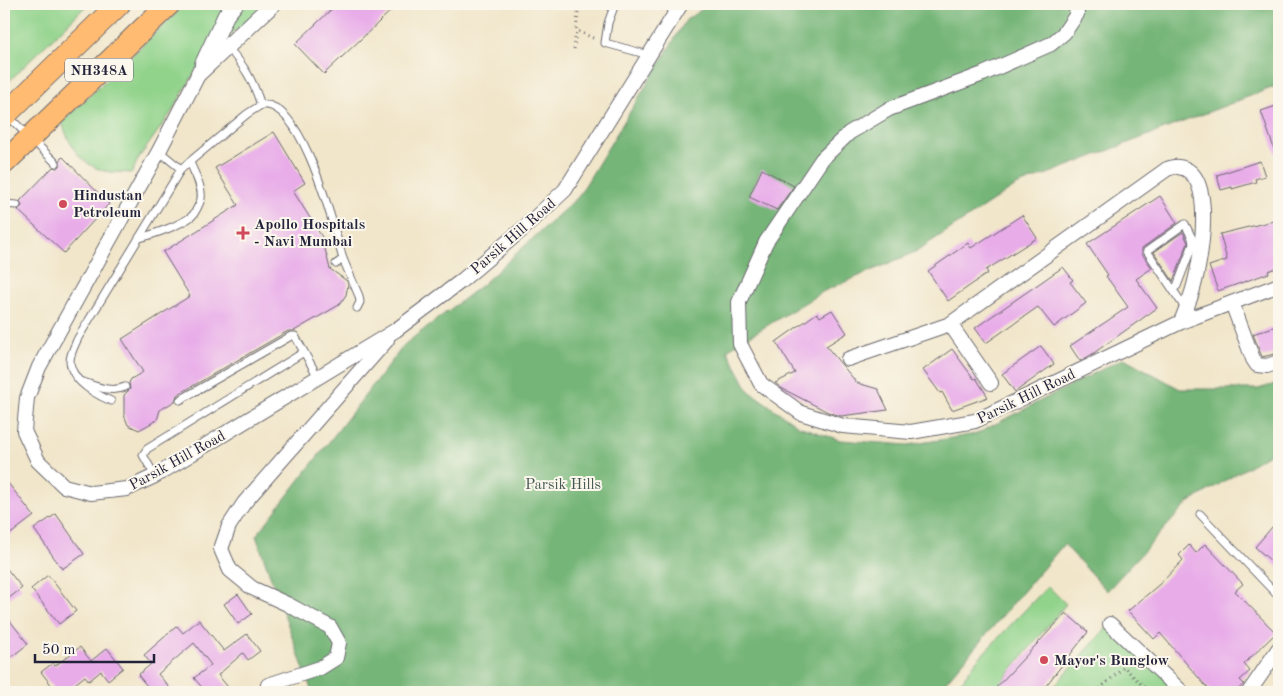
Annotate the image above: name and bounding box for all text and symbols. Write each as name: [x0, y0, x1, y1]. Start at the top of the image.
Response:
road number: NH348A: [65, 58, 133, 82]
place label: Hindustan Petroleum: [73, 189, 142, 221]
street label: Parsik Hill Road: [469, 196, 559, 278]
marker: Hindustan Petroleum: [57, 198, 69, 210]
place label: Apollo Hospitals - Navi Mumbai: [254, 218, 365, 250]
marker: Apollo Hospitals - Navi Mumbai: [236, 226, 250, 240]
street label: Parsik Hill Road: [975, 367, 1078, 428]
street label: Parsik Hill Road: [127, 429, 228, 494]
park label: Parsik Hills: [525, 478, 601, 493]
scale bar: [35, 631, 154, 663]
text: 50 m: [42, 643, 76, 658]
marker: Mayor's Bunglow: [1038, 654, 1050, 666]
place label: Mayor's Bunglow: [1054, 654, 1170, 669]

